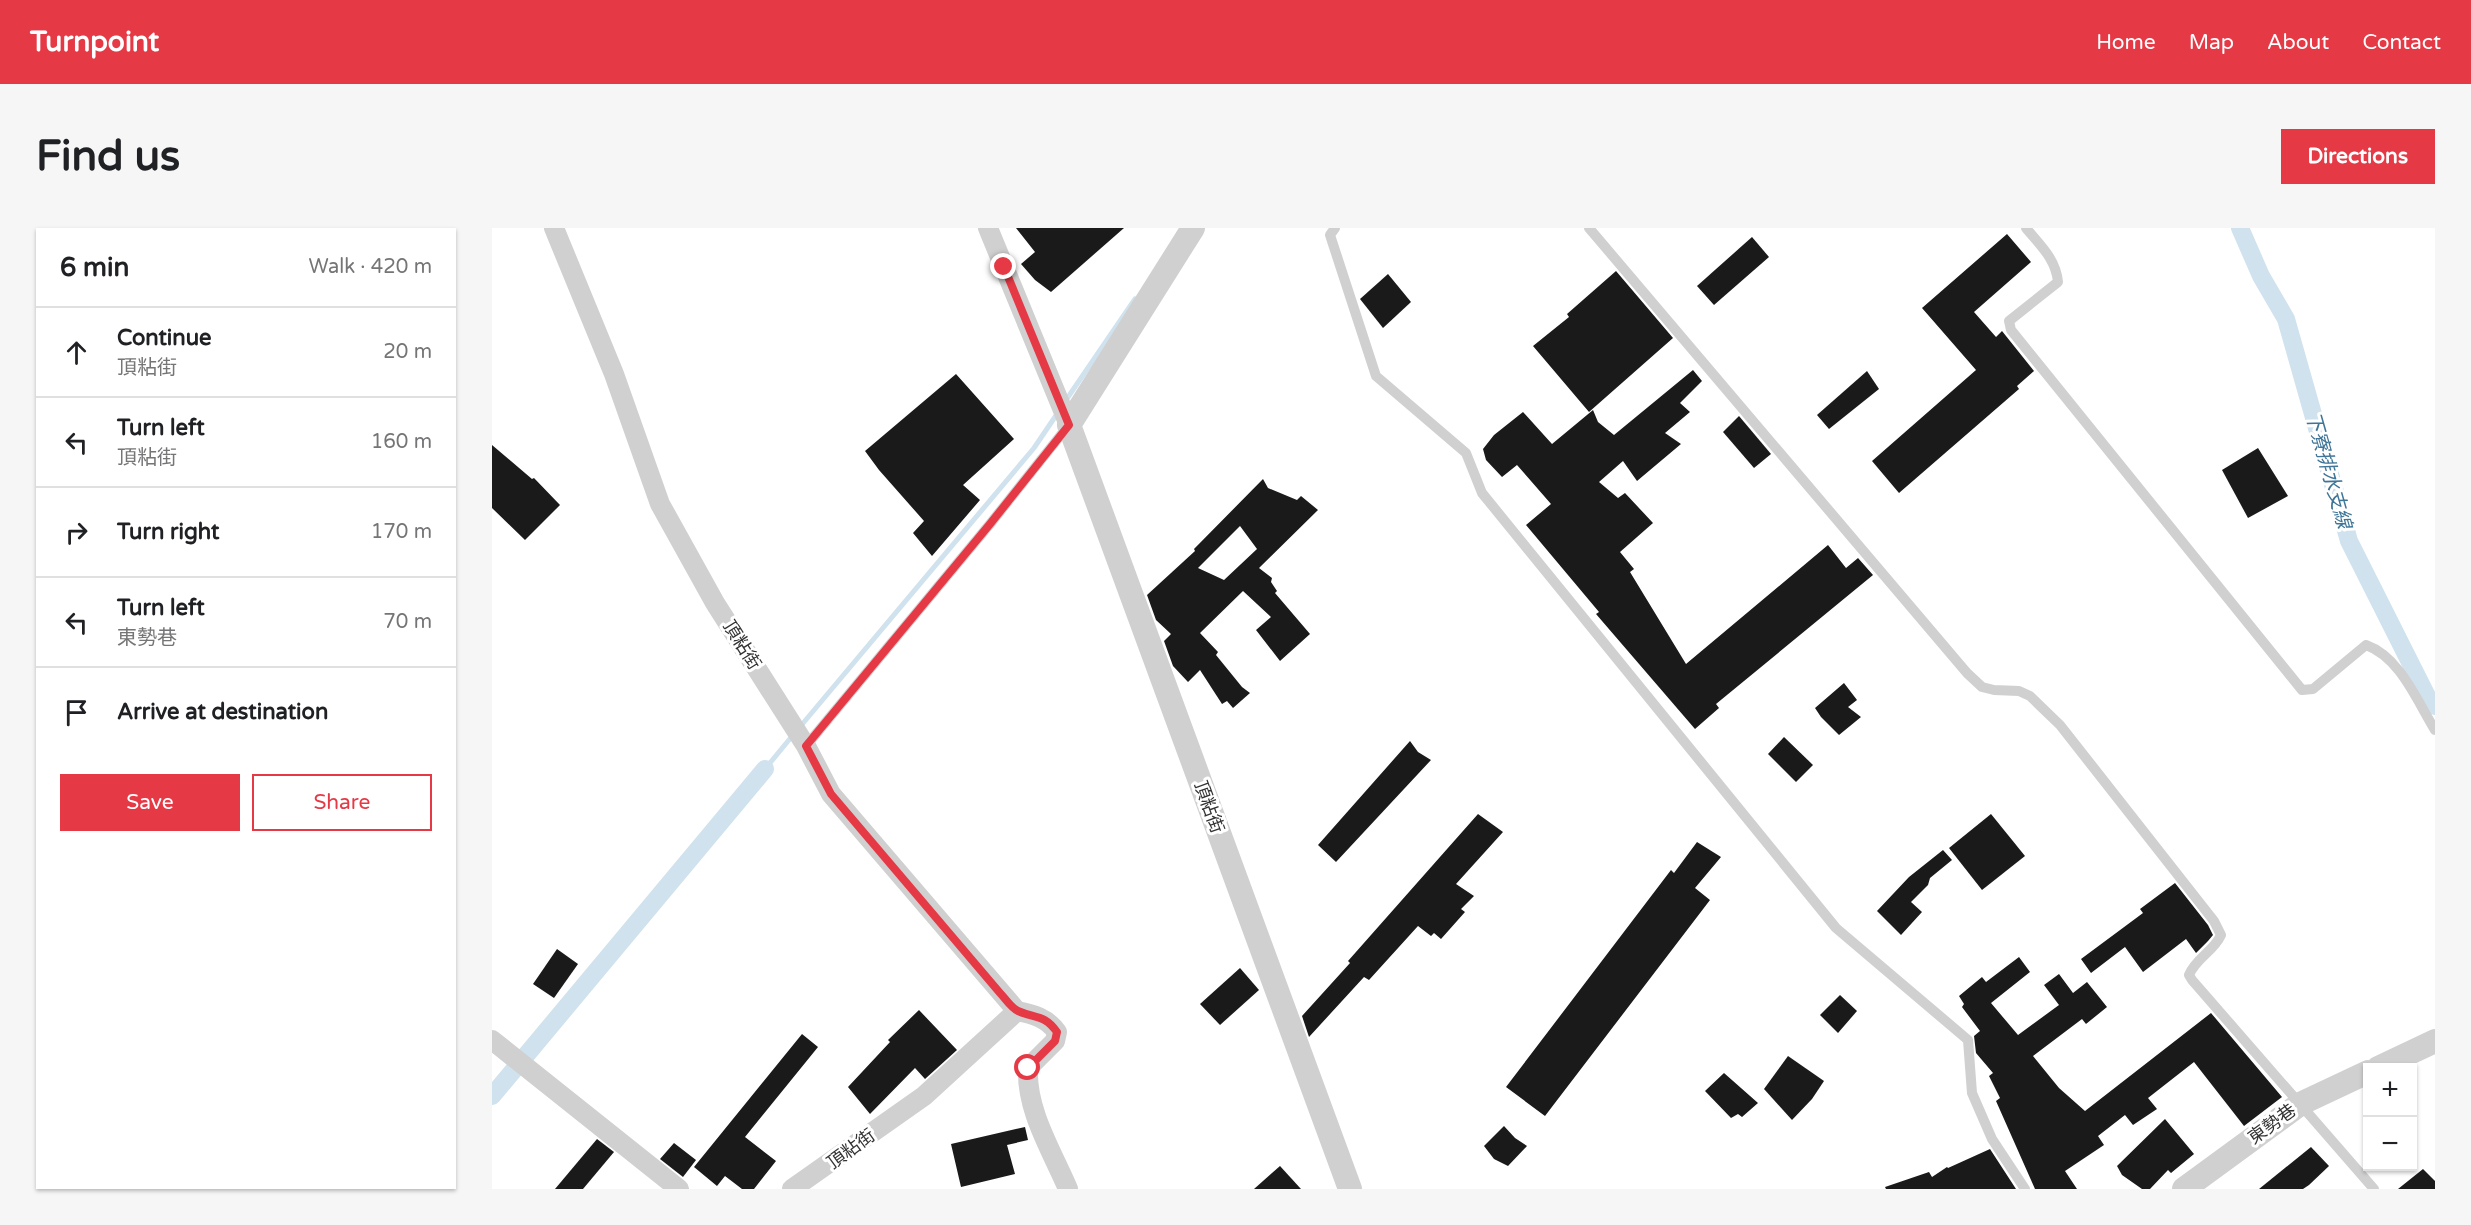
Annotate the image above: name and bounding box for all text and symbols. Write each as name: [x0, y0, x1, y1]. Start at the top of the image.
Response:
text: Turnpoint: [30, 25, 159, 59]
text: Home: [2096, 30, 2156, 55]
text: Map: [2189, 30, 2234, 55]
text: About: [2267, 30, 2329, 55]
text: Contact: [2362, 30, 2441, 55]
button: Directions: [2281, 129, 2435, 184]
text: Find us: [36, 131, 180, 182]
text: 6 min: [60, 252, 129, 283]
route end: [990, 253, 1016, 279]
text: Walk · 420 m: [309, 255, 432, 279]
text: Continue: [117, 325, 212, 351]
icon: ahead: [60, 336, 93, 369]
text: 20 m: [383, 340, 432, 364]
text: 頂粘街: [117, 356, 177, 380]
water label: 下寮排水支線: [2300, 409, 2357, 533]
text: Turn left: [117, 415, 205, 441]
icon: left: [60, 426, 93, 459]
text: 160 m: [371, 430, 432, 454]
text: 頂粘街: [117, 446, 177, 470]
icon: right: [60, 516, 93, 549]
text: Turn right: [117, 519, 219, 545]
text: 170 m: [371, 520, 432, 544]
text: Turn left: [117, 595, 205, 621]
icon: left: [60, 606, 93, 639]
text: 70 m: [383, 610, 432, 634]
street label: 頂粘街: [718, 616, 766, 674]
text: 東勢巷: [117, 626, 177, 650]
icon: arrive: [60, 696, 93, 729]
text: Arrive at destination: [117, 699, 328, 725]
button: Save: [60, 774, 240, 831]
button: Share: [252, 774, 432, 831]
street label: 頂粘街: [1189, 778, 1229, 836]
route start: [1014, 1054, 1040, 1080]
map controls: [2363, 1063, 2417, 1171]
button: +: [2363, 1063, 2417, 1117]
street label: 東勢巷: [2244, 1099, 2300, 1149]
button: −: [2363, 1117, 2417, 1171]
street label: 頂粘街: [823, 1124, 879, 1174]

